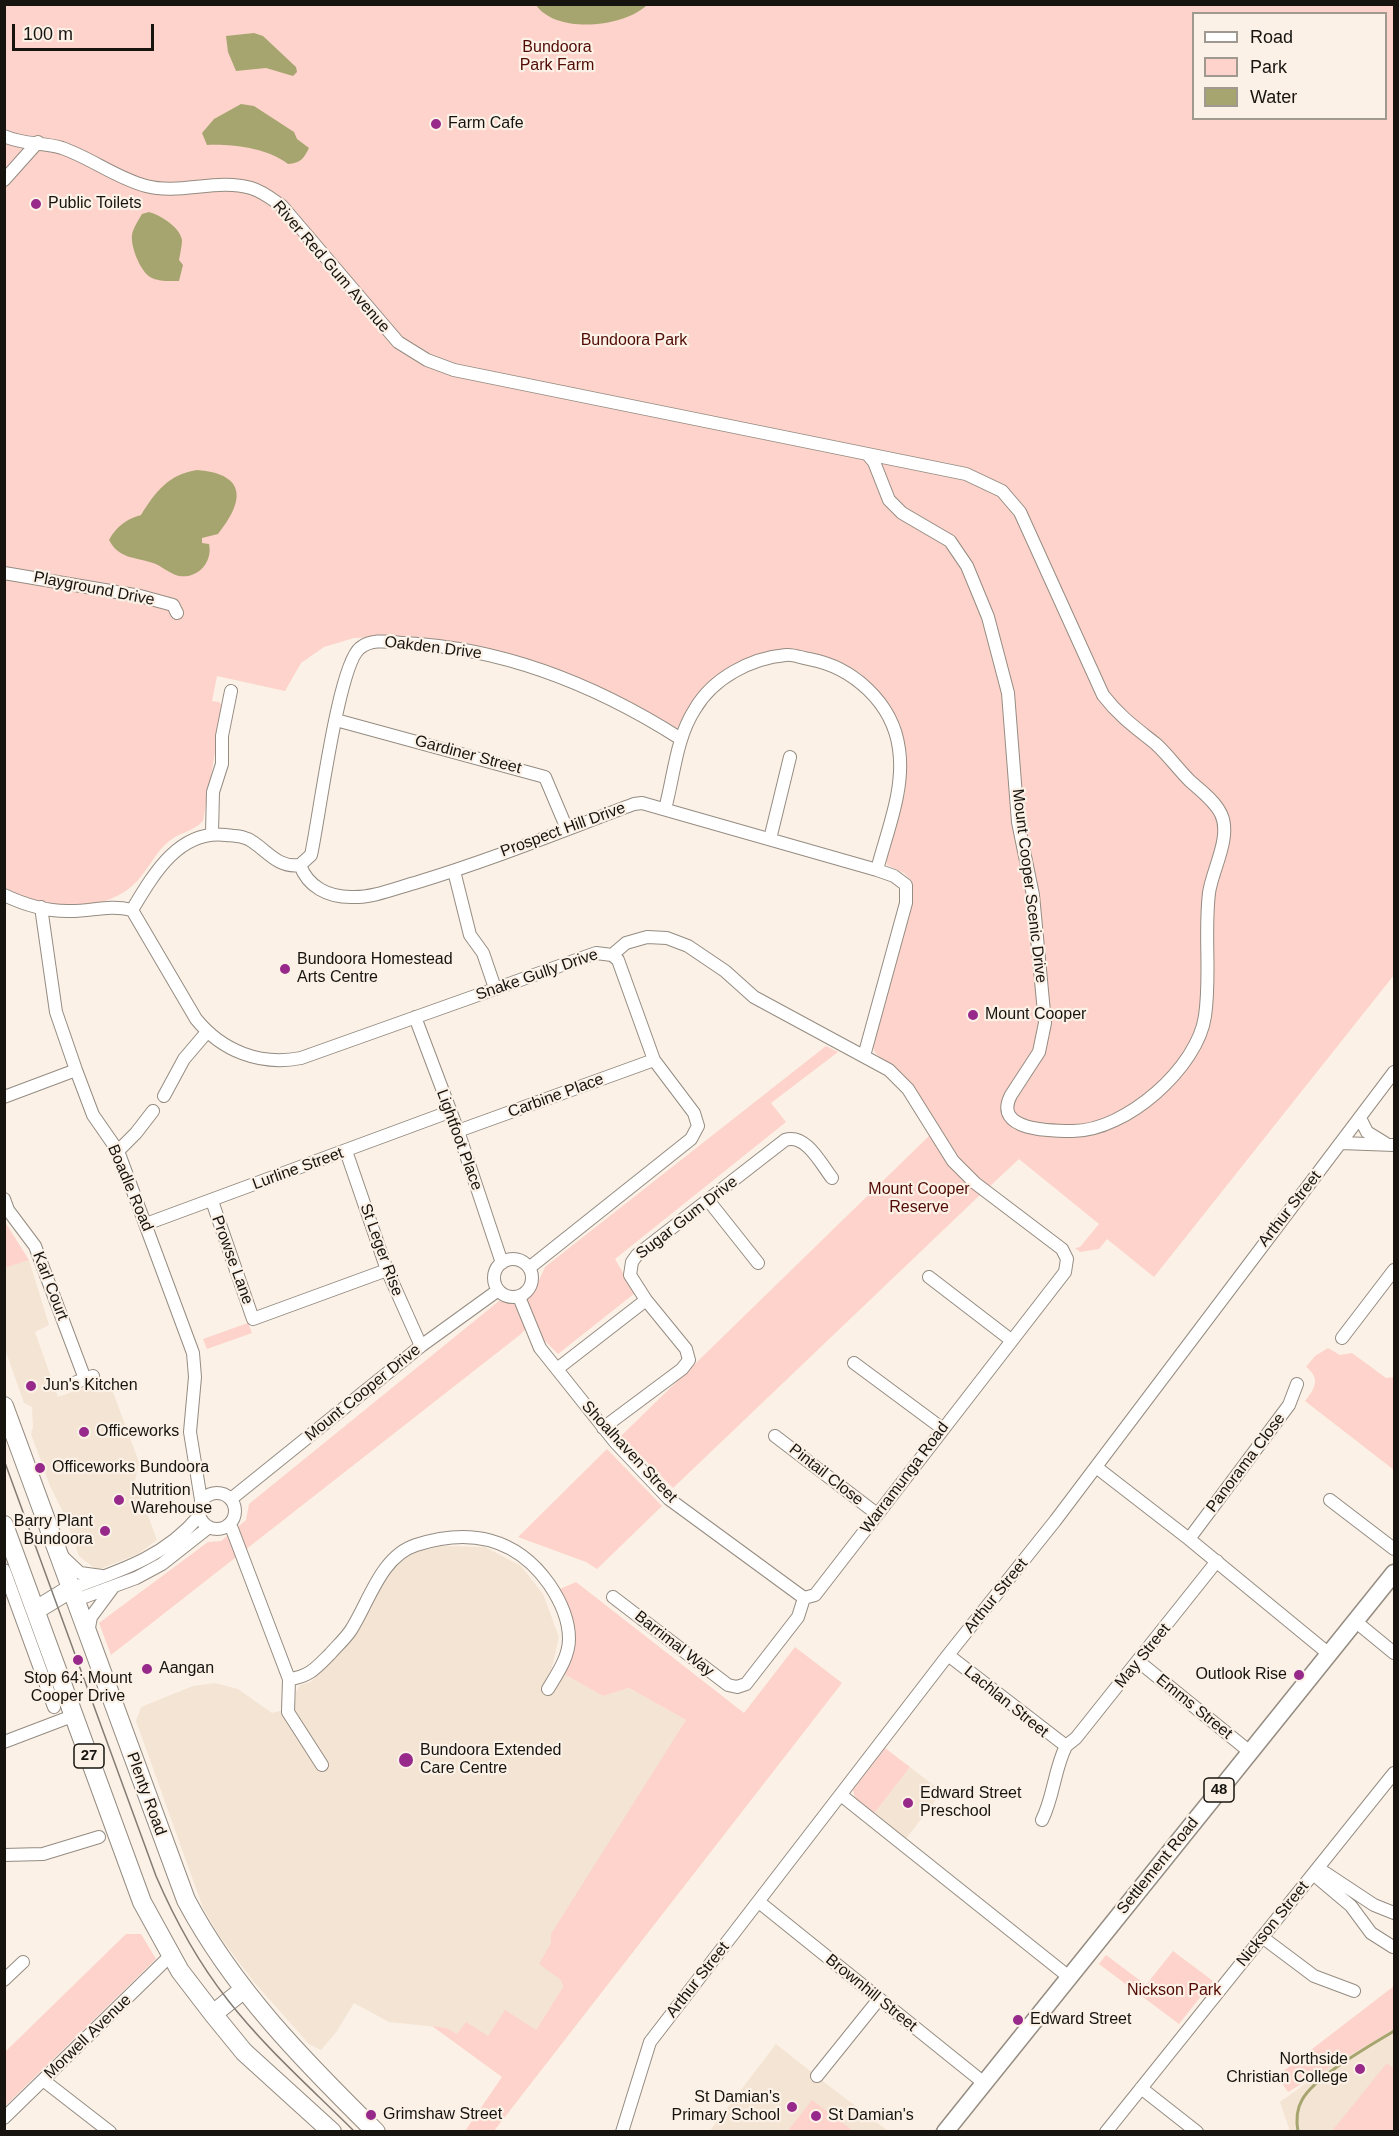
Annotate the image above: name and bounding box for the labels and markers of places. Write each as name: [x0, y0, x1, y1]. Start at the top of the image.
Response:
place label: Farm Cafe: [448, 114, 524, 134]
marker: Farm Cafe: [429, 117, 443, 131]
place label: Public Toilets: [48, 194, 141, 214]
marker: Public Toilets: [29, 197, 43, 211]
place label: Bundoora Homestead Arts Centre: [297, 950, 453, 988]
marker: Bundoora Homestead Arts Centre: [278, 962, 292, 976]
place label: Mount Cooper: [985, 1005, 1086, 1025]
marker: Mount Cooper: [966, 1008, 980, 1022]
place label: Jun's Kitchen: [43, 1376, 138, 1396]
marker: Jun's Kitchen: [24, 1379, 38, 1393]
place label: Officeworks: [96, 1422, 179, 1442]
marker: Officeworks: [77, 1425, 91, 1439]
place label: Officeworks Bundoora: [52, 1458, 209, 1478]
marker: Officeworks Bundoora: [33, 1461, 47, 1475]
place label: Nutrition Warehouse: [131, 1481, 212, 1519]
marker: Nutrition Warehouse: [112, 1493, 126, 1507]
place label: Barry Plant Bundoora: [14, 1512, 93, 1550]
marker: Barry Plant Bundoora: [98, 1524, 112, 1538]
marker: Stop 64: Mount Cooper Drive: [71, 1653, 85, 1667]
place label: Aangan: [159, 1659, 214, 1679]
marker: Aangan: [140, 1662, 154, 1676]
place label: Outlook Rise: [1195, 1665, 1287, 1685]
marker: Outlook Rise: [1292, 1668, 1306, 1682]
place label: Stop 64: Mount Cooper Drive: [24, 1669, 132, 1707]
place label: Bundoora Extended Care Centre: [420, 1741, 561, 1779]
marker: Bundoora Extended Care Centre: [397, 1751, 415, 1769]
place label: Edward Street Preschool: [920, 1784, 1021, 1822]
marker: Edward Street Preschool: [901, 1796, 915, 1810]
place label: Edward Street: [1030, 2010, 1131, 2030]
marker: Edward Street: [1011, 2013, 1025, 2027]
place label: Northside Christian College: [1226, 2050, 1348, 2088]
marker: Northside Christian College: [1353, 2062, 1367, 2076]
place label: St Damian's Primary School: [672, 2088, 780, 2126]
marker: St Damian's Primary School: [785, 2100, 799, 2114]
place label: Grimshaw Street: [383, 2105, 502, 2125]
place label: St Damian's: [828, 2106, 914, 2126]
marker: Grimshaw Street: [364, 2108, 378, 2122]
marker: St Damian's: [809, 2109, 823, 2123]

